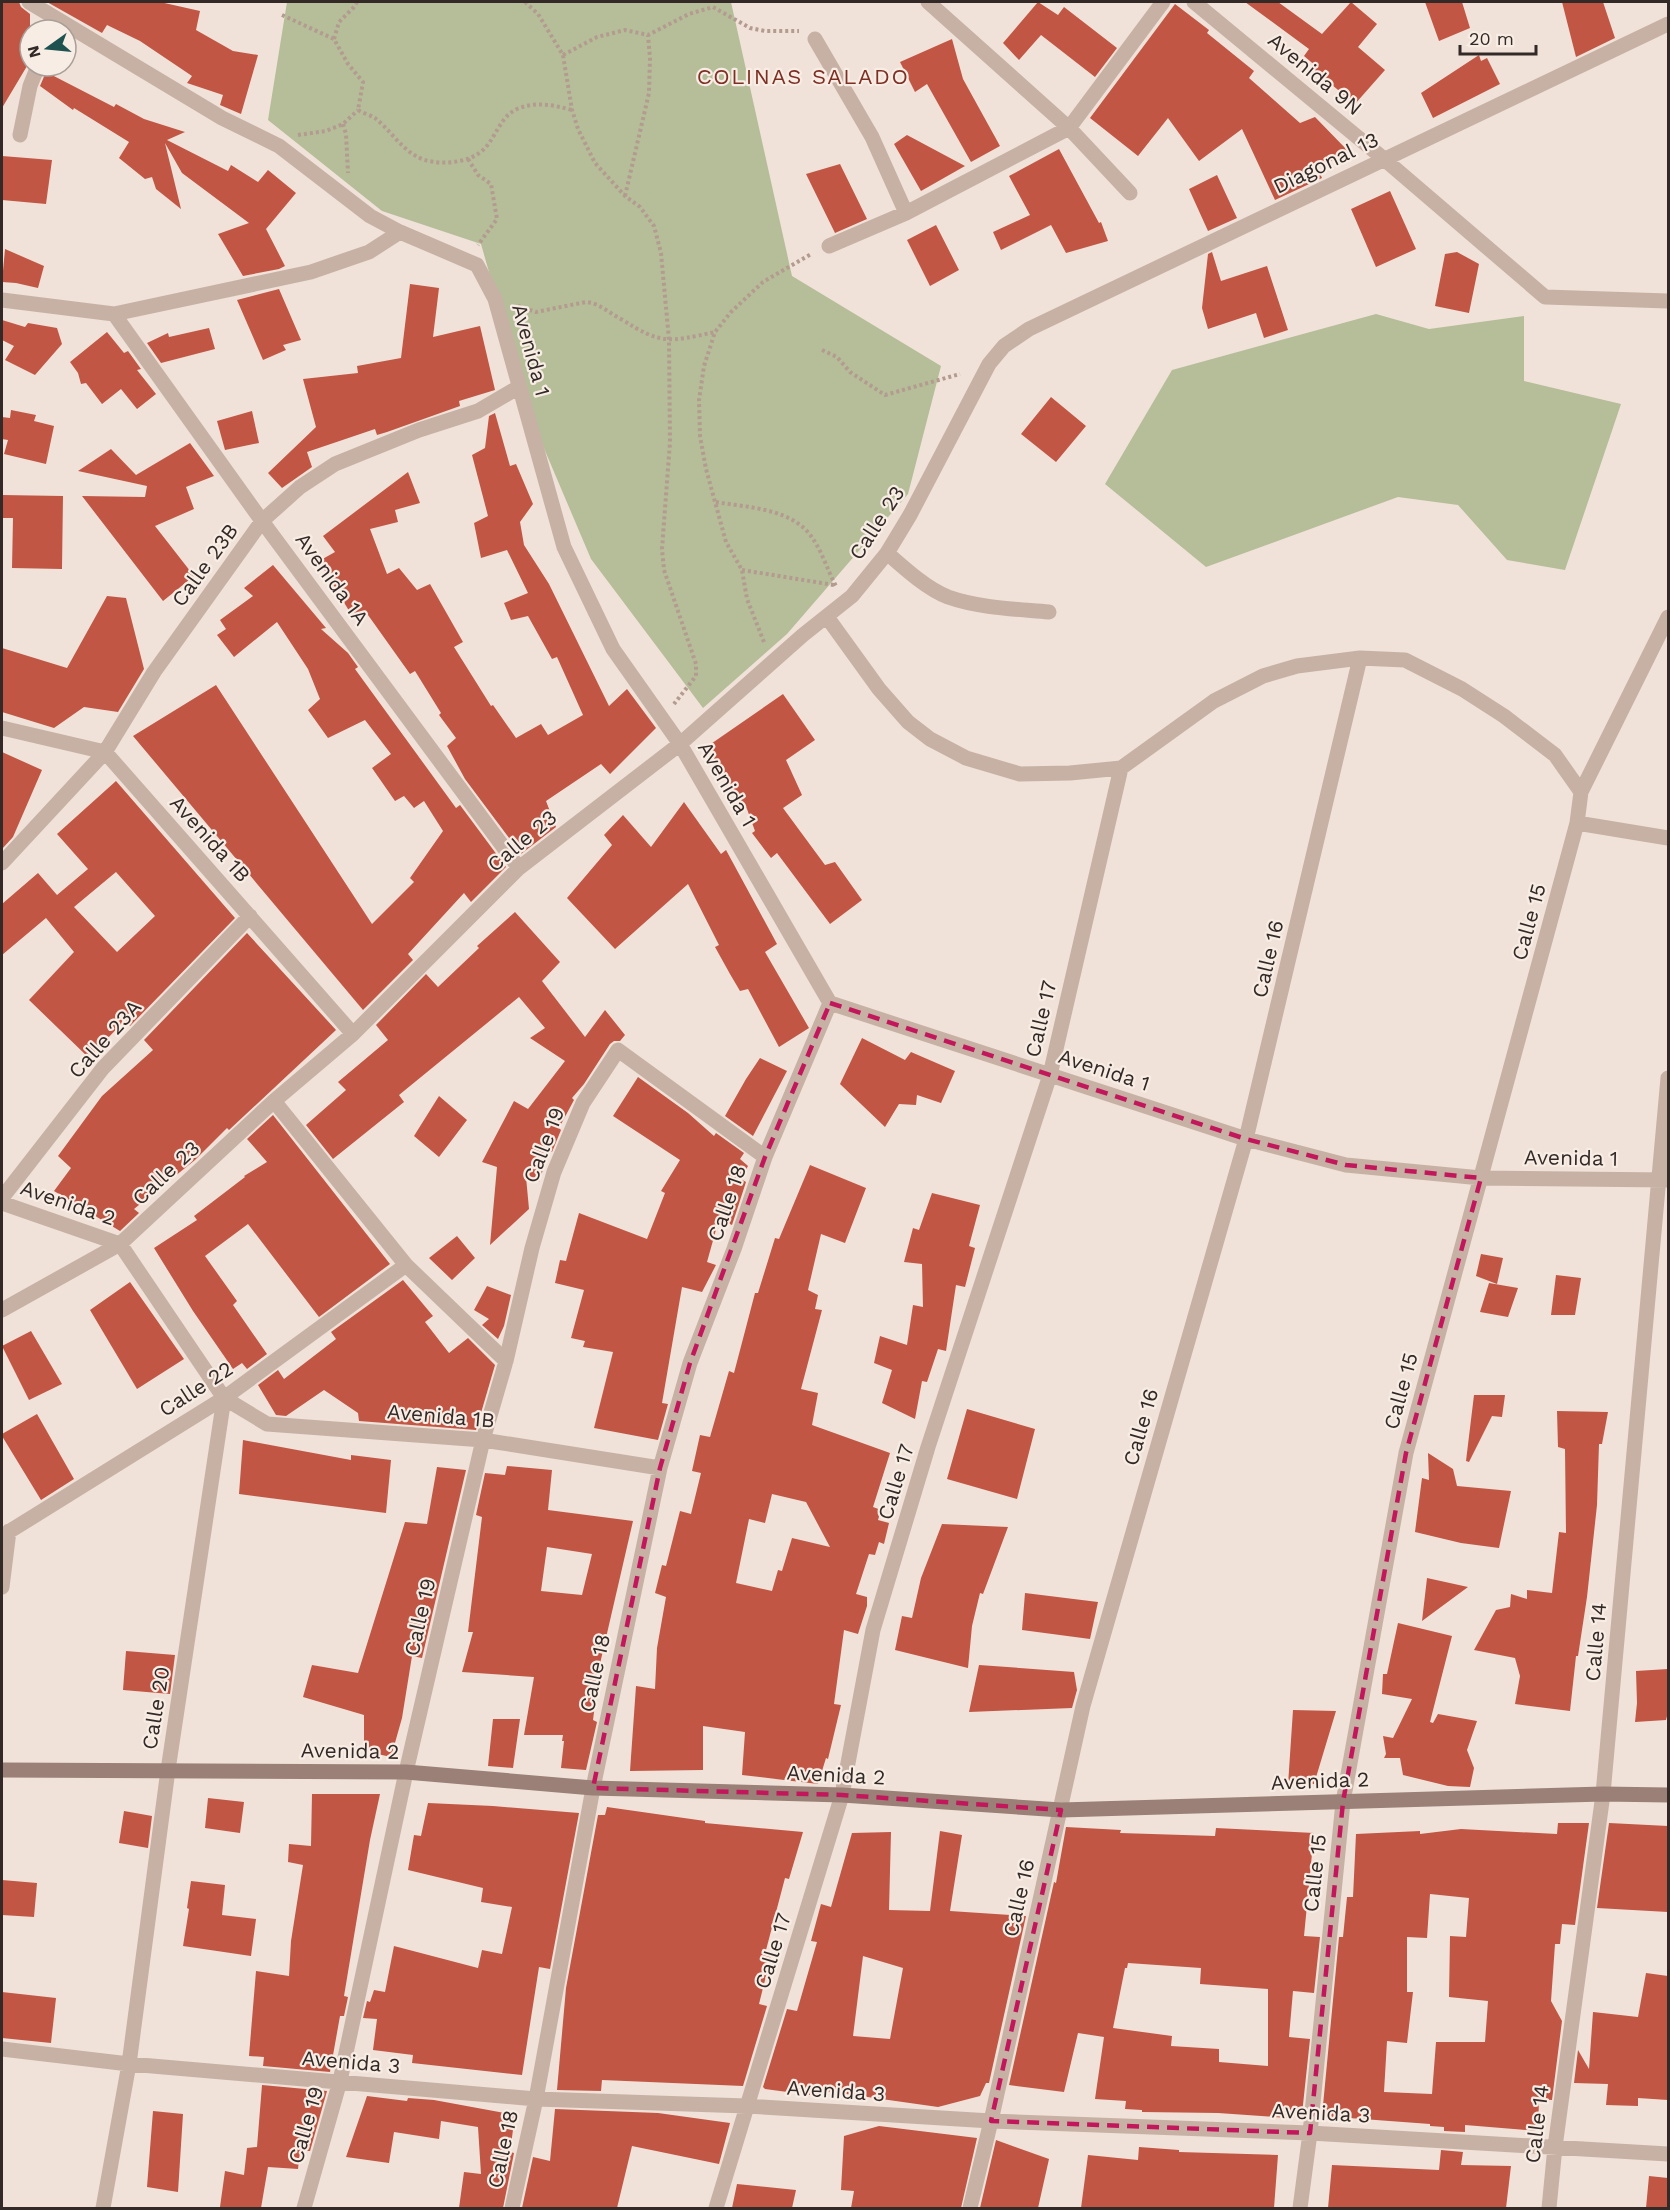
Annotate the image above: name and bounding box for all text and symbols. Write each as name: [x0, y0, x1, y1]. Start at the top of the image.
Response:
north arrow: [18, 18, 78, 78]
scale bar: [1460, 18, 1536, 56]
street label: Avenida 9N: [1263, 27, 1367, 120]
text: 20 m: [1469, 28, 1514, 49]
text: N: [23, 44, 45, 60]
district label: COLINAS SALADO: [697, 64, 909, 89]
street label: Diagonal 13: [1269, 126, 1383, 199]
street label: Avenida 1: [507, 301, 556, 399]
street label: Calle 23: [844, 481, 910, 564]
street label: Calle 23B: [166, 518, 243, 611]
street label: Avenida 1A: [291, 528, 374, 630]
street label: Avenida 1: [693, 737, 762, 831]
street label: Avenida 1B: [165, 790, 256, 887]
street label: Calle 23: [482, 804, 561, 877]
street label: Calle 15: [1506, 881, 1551, 963]
street label: Calle 16: [1246, 918, 1289, 1000]
street label: Calle 17: [1020, 978, 1062, 1060]
street label: Calle 23A: [63, 994, 146, 1083]
street label: Avenida 1: [1055, 1043, 1153, 1096]
street label: Calle 19: [518, 1103, 569, 1186]
street label: Calle 23: [127, 1135, 205, 1210]
street label: Avenida 1: [1524, 1144, 1618, 1171]
street label: Calle 18: [702, 1161, 751, 1244]
street label: Avenida 2: [17, 1175, 119, 1230]
street label: Calle 15: [1378, 1350, 1423, 1432]
street label: Calle 22: [154, 1356, 237, 1422]
street label: Calle 16: [1118, 1385, 1163, 1468]
street label: Avenida 1B: [386, 1398, 496, 1433]
street label: Calle 17: [872, 1441, 919, 1523]
street label: Calle 19: [398, 1576, 441, 1658]
street label: Calle 14: [1580, 1602, 1611, 1682]
street label: Calle 18: [574, 1632, 615, 1714]
street label: Calle 20: [137, 1665, 174, 1751]
street label: Avenida 2: [300, 1737, 400, 1764]
street label: Avenida 2: [786, 1759, 886, 1790]
street label: Avenida 2: [1270, 1766, 1370, 1795]
street label: Calle 15: [1298, 1833, 1331, 1913]
street label: Calle 16: [997, 1857, 1040, 1939]
street label: Calle 17: [749, 1910, 796, 1992]
street label: Avenida 3: [301, 2045, 401, 2078]
street label: Avenida 3: [786, 2075, 886, 2106]
street label: Calle 19: [283, 2083, 328, 2166]
street label: Calle 14: [1519, 2083, 1554, 2165]
street label: Avenida 3: [1271, 2097, 1371, 2128]
street label: Calle 18: [482, 2108, 523, 2190]

